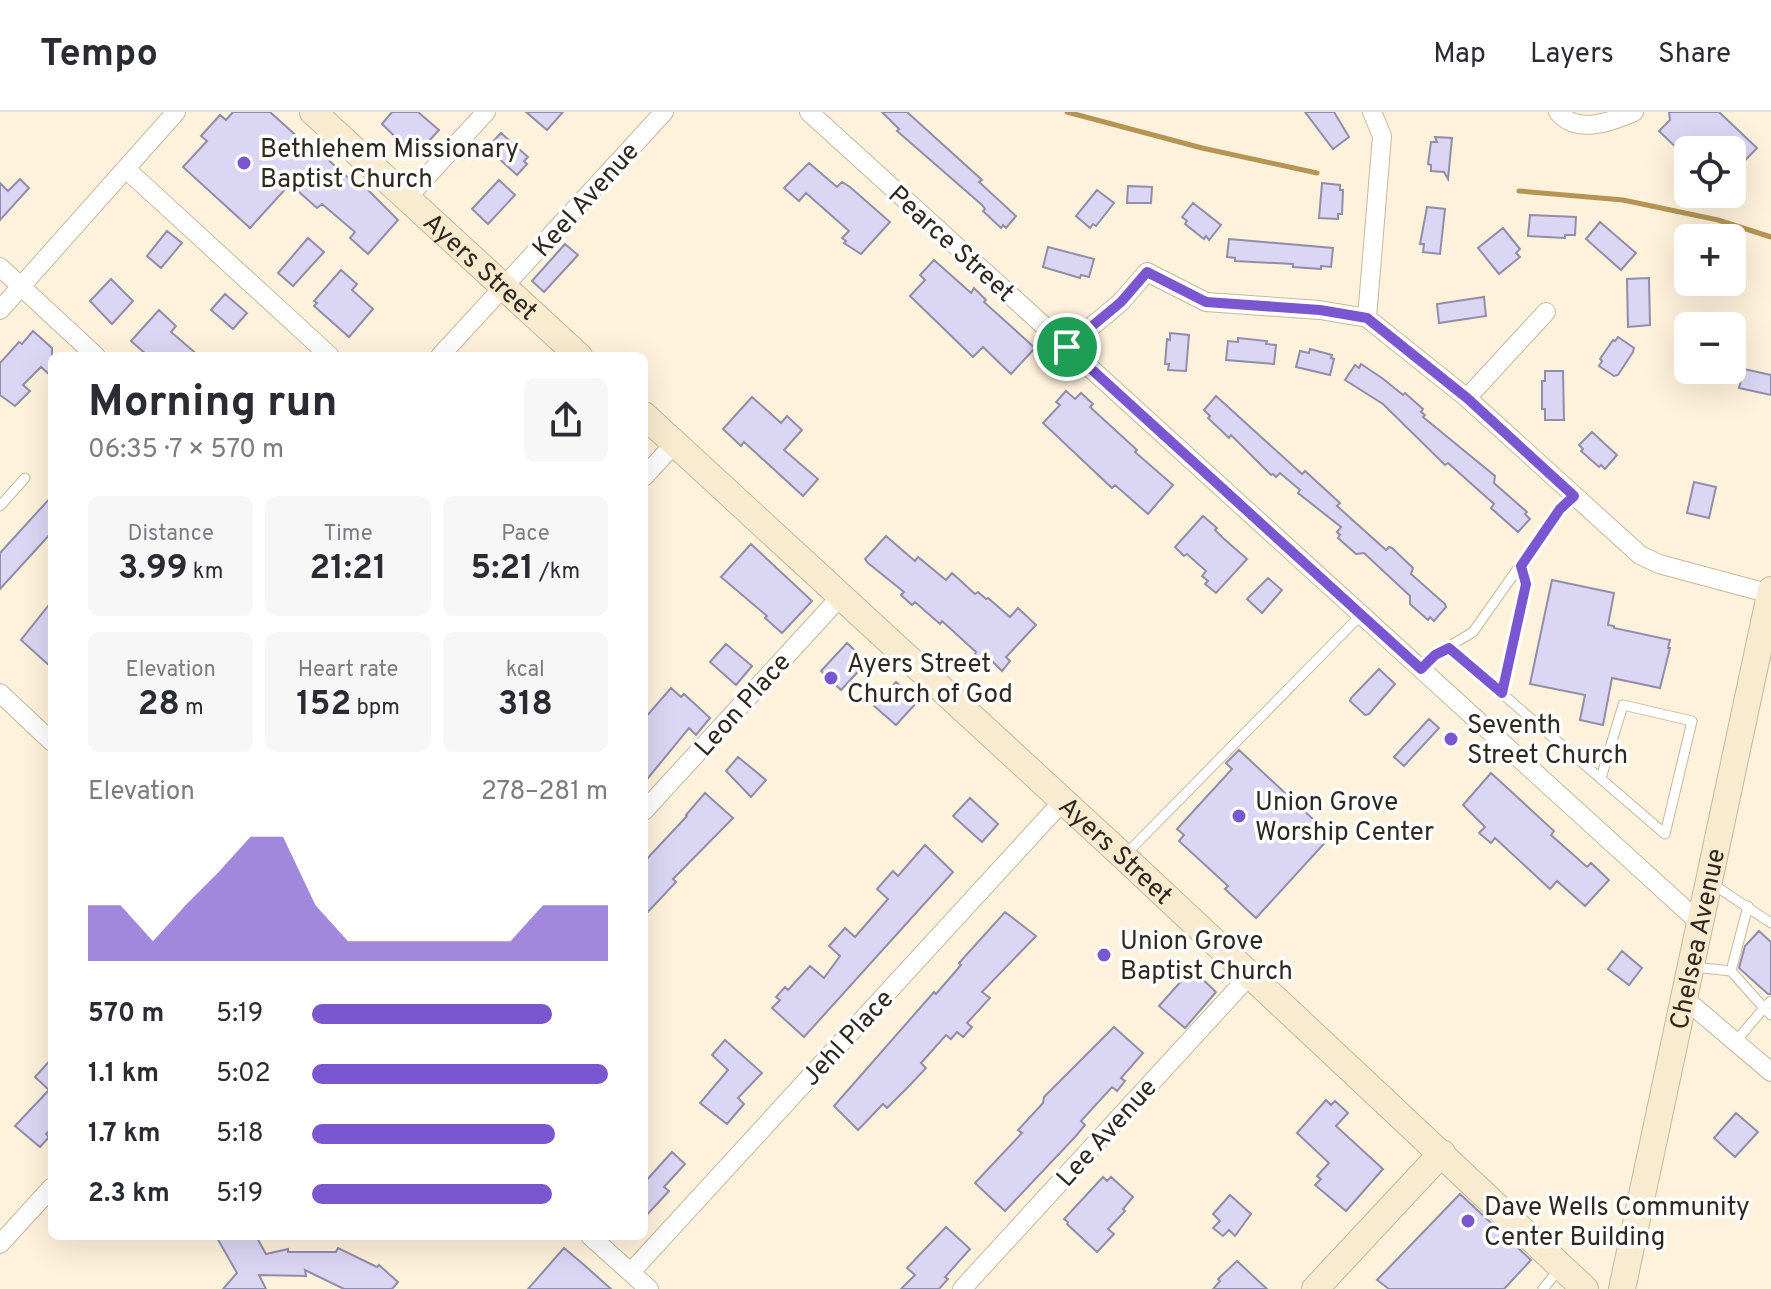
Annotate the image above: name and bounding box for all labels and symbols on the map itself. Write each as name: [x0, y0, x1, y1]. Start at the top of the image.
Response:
place label: Bethlehem Missionary Baptist Church: [260, 134, 519, 197]
street label: Keel Avenue: [526, 136, 647, 265]
marker: Bethlehem Missionary Baptist Church: [235, 154, 253, 172]
street label: Pearce Street: [880, 180, 1020, 310]
street label: Ayers Street: [415, 207, 544, 329]
pin: [1033, 313, 1101, 381]
street label: Leon Place: [689, 647, 799, 764]
place label: Ayers Street Church of God: [847, 649, 1013, 712]
marker: Ayers Street Church of God: [822, 669, 840, 687]
place label: Seventh Street Church: [1467, 710, 1628, 773]
marker: Seventh Street Church: [1442, 730, 1460, 748]
place label: Union Grove Worship Center: [1255, 787, 1434, 850]
street label: Ayers Street: [1050, 791, 1178, 913]
marker: Union Grove Worship Center: [1230, 807, 1248, 825]
street label: Chelsea Avenue: [1664, 846, 1734, 1033]
place label: Union Grove Baptist Church: [1120, 926, 1293, 989]
marker: Union Grove Baptist Church: [1095, 946, 1113, 964]
street label: Jehl Place: [796, 983, 902, 1094]
street label: Lee Avenue: [1050, 1072, 1165, 1195]
place label: Dave Wells Community Center Building: [1484, 1192, 1750, 1255]
marker: Dave Wells Community Center Building: [1459, 1212, 1477, 1230]

